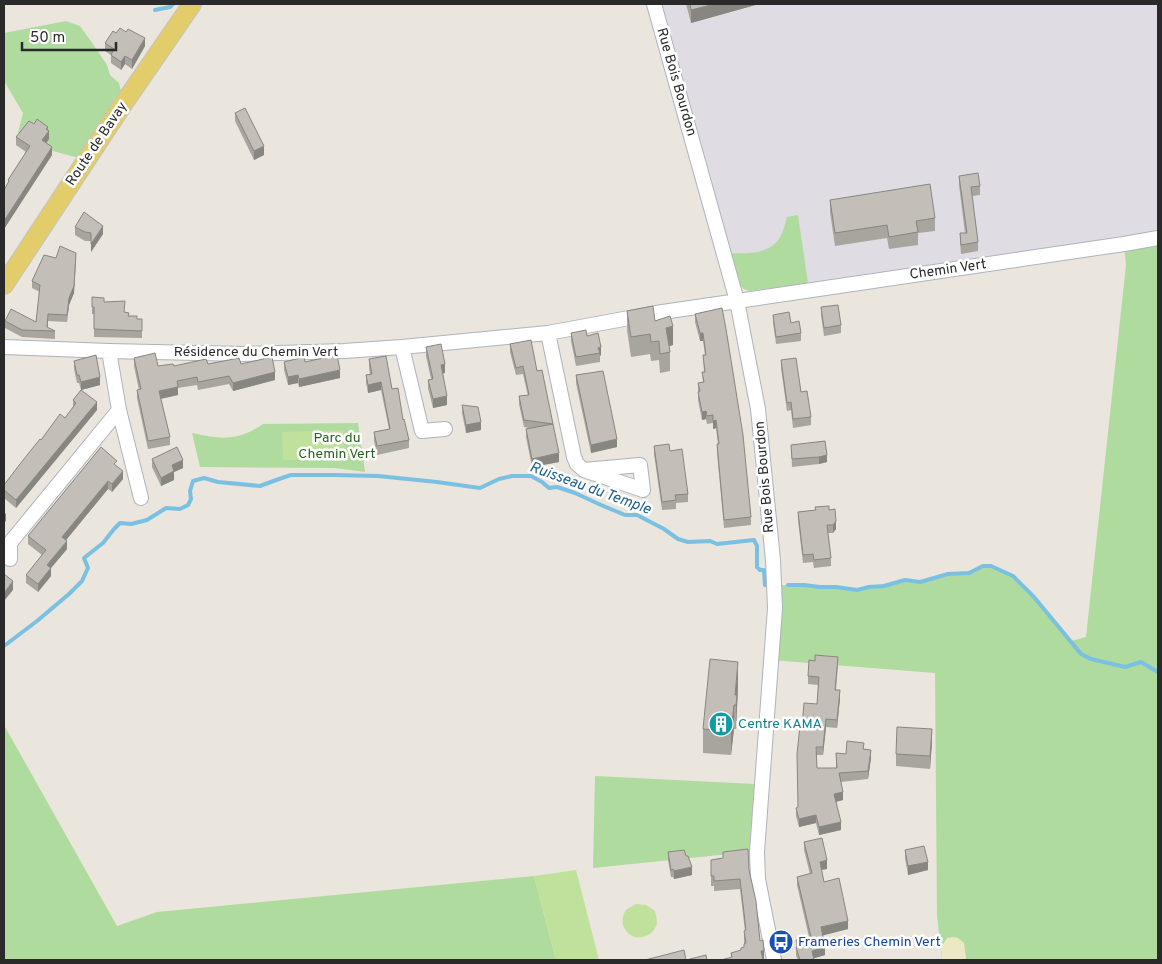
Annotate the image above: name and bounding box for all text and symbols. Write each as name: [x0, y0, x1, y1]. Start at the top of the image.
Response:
scale bar: [22, 20, 116, 52]
street label: Rue Bois Bourdon: [652, 26, 700, 138]
text: 50 m: [30, 29, 65, 48]
street label: Route de Bavay: [63, 99, 131, 189]
street label: Chemin Vert: [909, 256, 987, 284]
street label: Résidence du Chemin Vert: [174, 344, 338, 361]
street label: Rue Bois Bourdon: [752, 420, 778, 534]
park label: Parc du Chemin Vert: [298, 430, 376, 463]
water label: Ruisseau du Temple: [527, 458, 653, 520]
building icon: Centre KAMA: [708, 711, 734, 737]
place label: Centre KAMA: [738, 716, 822, 733]
bus stop icon: Frameries Chemin Vert: [768, 929, 794, 955]
place label: Frameries Chemin Vert: [798, 934, 941, 951]

